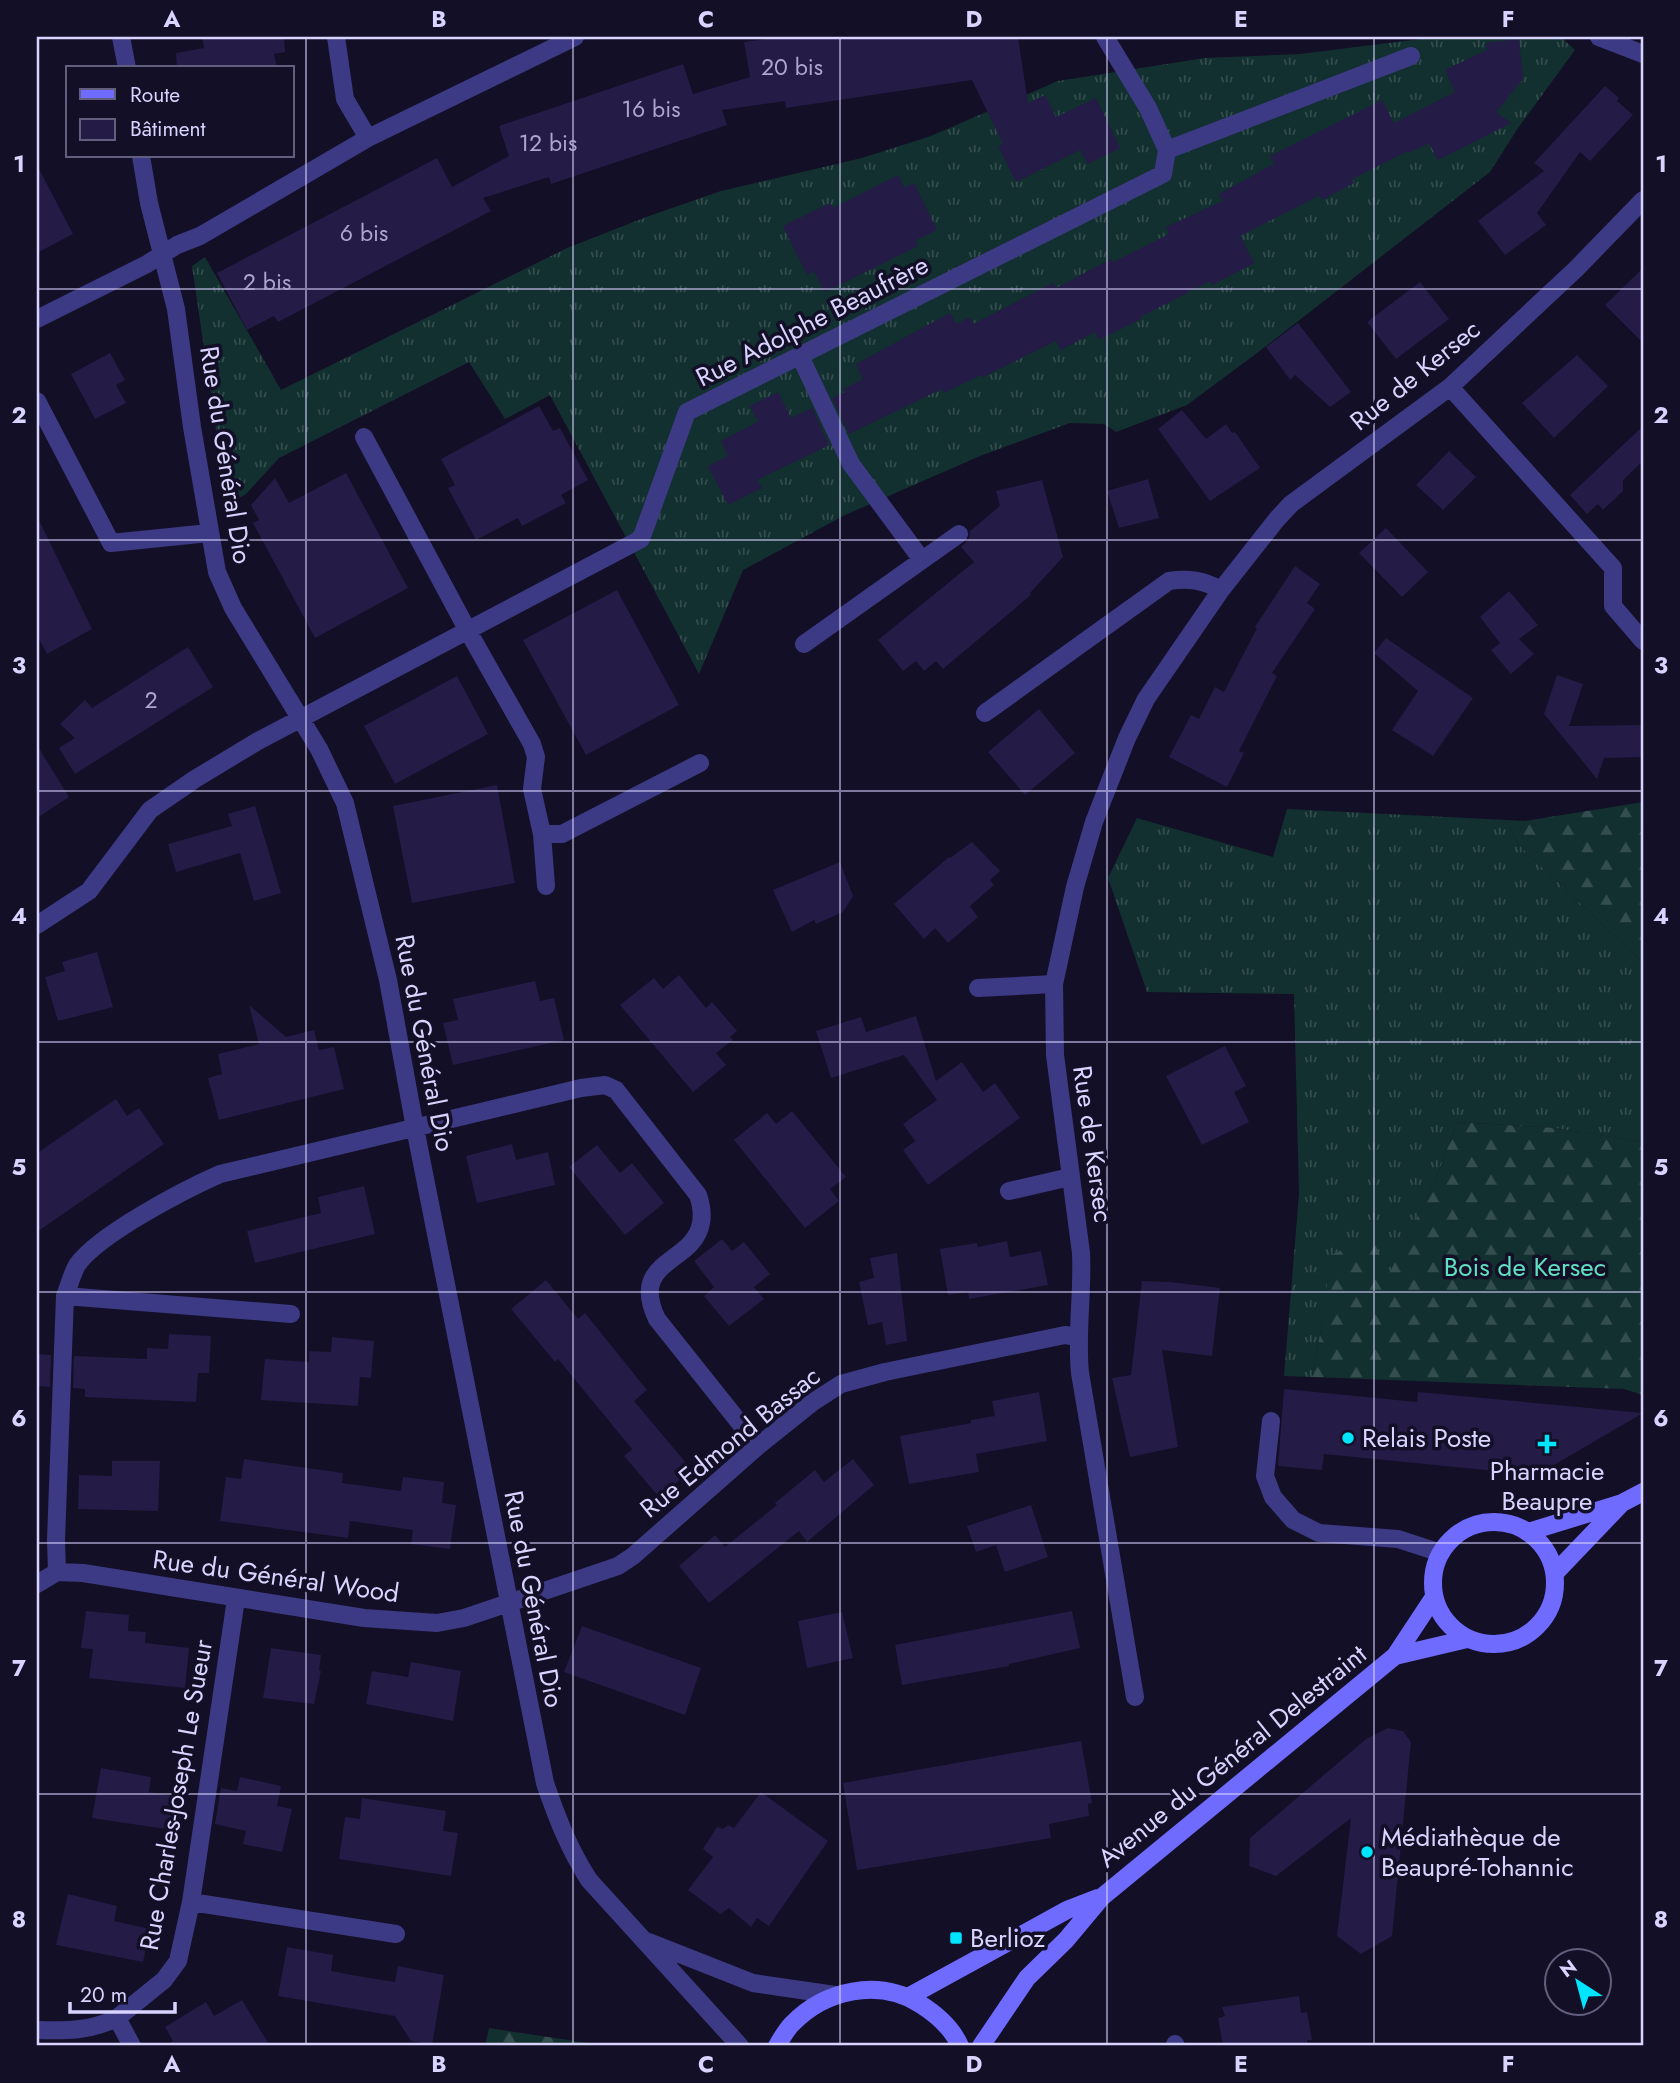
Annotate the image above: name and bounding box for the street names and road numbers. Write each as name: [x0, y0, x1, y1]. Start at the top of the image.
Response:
street label: Rue Adolphe Beaufrère: [689, 246, 935, 396]
street label: Rue de Kersec: [1342, 311, 1488, 439]
street label: Rue du Général Dio: [190, 343, 262, 567]
street label: Rue du Général Dio: [385, 931, 465, 1155]
street label: Rue de Kersec: [1063, 1063, 1123, 1225]
street label: Rue Edmond Bassac: [632, 1357, 828, 1527]
street label: Rue du Général Dio: [494, 1487, 574, 1711]
street label: Rue du Général Wood: [150, 1540, 402, 1612]
street label: Avenue du Général Delestraint: [1089, 1635, 1375, 1877]
street label: Rue Charles-Joseph Le Sueur: [130, 1637, 222, 1953]

